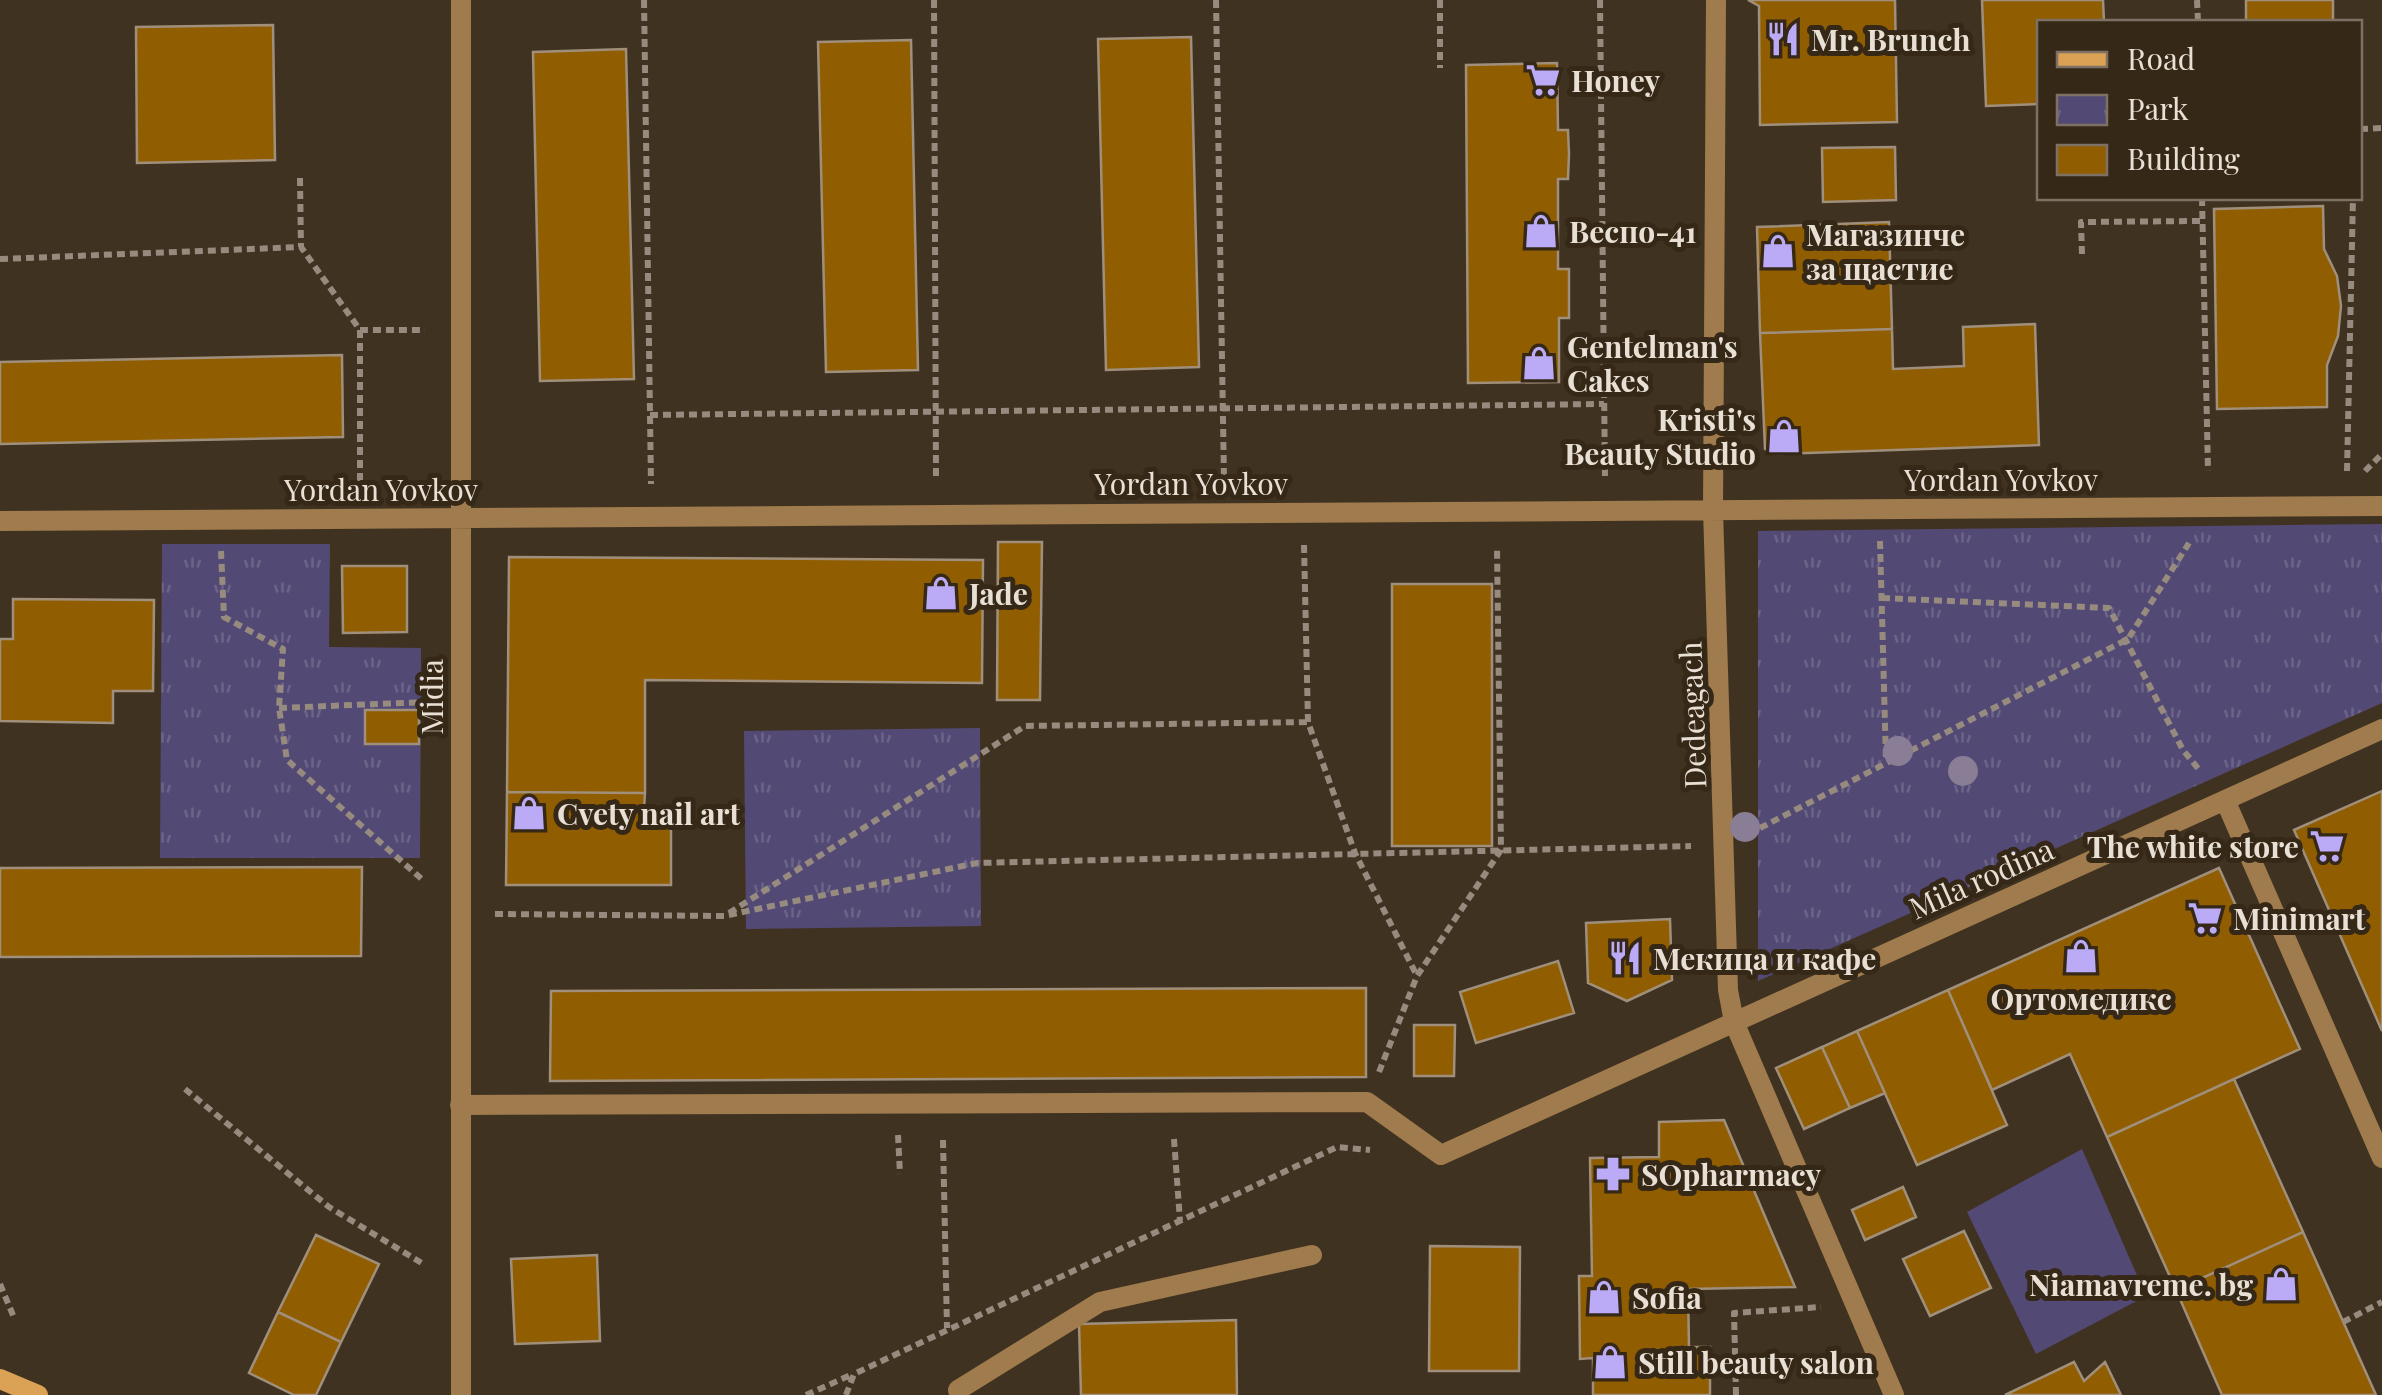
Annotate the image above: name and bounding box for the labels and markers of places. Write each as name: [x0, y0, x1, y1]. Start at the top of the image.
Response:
place label: Mr. Brunch: [1811, 19, 1971, 59]
restaurant icon: Mr. Brunch: [1764, 20, 1802, 58]
place label: Honey: [1571, 60, 1661, 100]
supermarket icon: Honey: [1524, 61, 1562, 99]
place label: Веспо-41: [1569, 211, 1696, 251]
shop icon: Веспо-41: [1522, 212, 1560, 250]
place label: Магазинче за щастие: [1806, 214, 1965, 288]
shop icon: Магазинче за щастие: [1759, 232, 1797, 270]
place label: Gentelman's Cakes: [1567, 326, 1738, 400]
shop icon: Gentelman's Cakes: [1520, 344, 1558, 382]
place label: Kristi's Beauty Studio: [1564, 399, 1756, 473]
shop icon: Kristi's Beauty Studio: [1765, 417, 1803, 455]
place label: Jade: [968, 573, 1028, 613]
shop icon: Jade: [922, 574, 960, 612]
place label: Cvety nail art: [557, 793, 741, 833]
shop icon: Cvety nail art: [510, 794, 548, 832]
place label: The white store: [2087, 826, 2299, 866]
supermarket icon: The white store: [2308, 827, 2346, 865]
place label: Minimart: [2233, 898, 2366, 938]
supermarket icon: Minimart: [2186, 899, 2224, 937]
shop icon: Ортомедикс: [2062, 937, 2100, 975]
place label: Мекица и кафе: [1653, 938, 1876, 978]
restaurant icon: Мекица и кафе: [1606, 939, 1644, 977]
place label: Ортомедикс: [1990, 978, 2172, 1018]
place label: SOpharmacy: [1641, 1154, 1822, 1194]
pharmacy icon: SOpharmacy: [1594, 1155, 1632, 1193]
place label: Niamavreme. bg: [2029, 1264, 2253, 1304]
shop icon: Niamavreme. bg: [2262, 1265, 2300, 1303]
place label: Sofia: [1632, 1277, 1702, 1317]
shop icon: Sofia: [1585, 1278, 1623, 1316]
place label: Still beauty salon: [1638, 1342, 1874, 1382]
shop icon: Still beauty salon: [1591, 1343, 1629, 1381]

